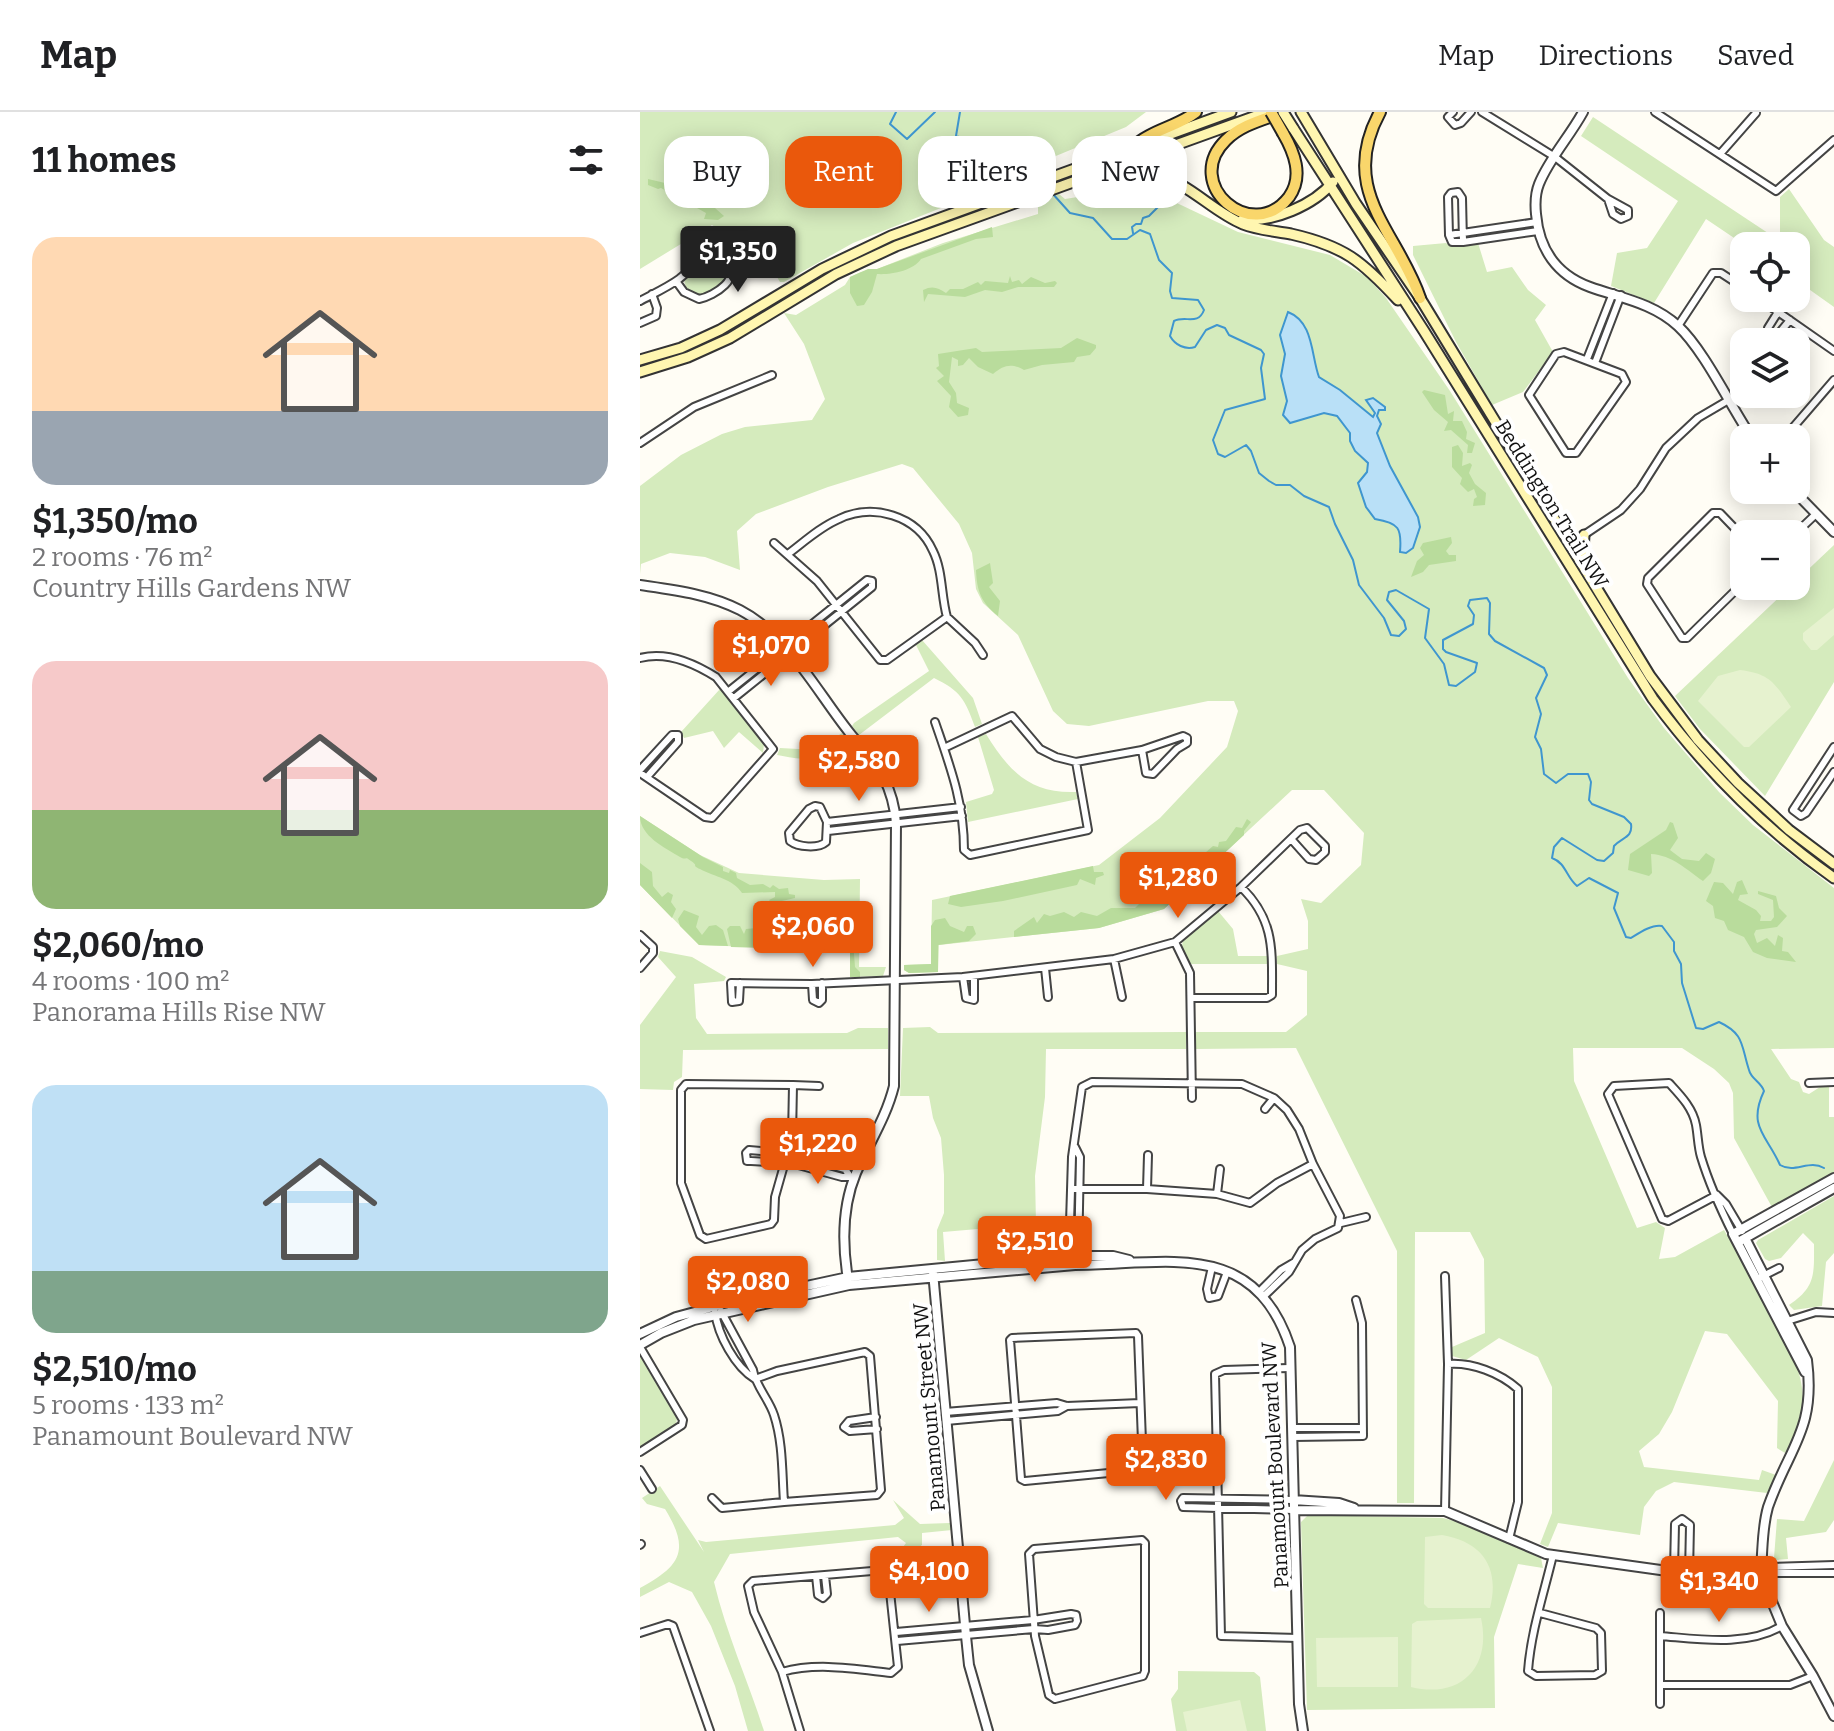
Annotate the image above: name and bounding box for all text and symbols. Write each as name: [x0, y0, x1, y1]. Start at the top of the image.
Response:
text: Map: [40, 32, 117, 78]
text: Map: [1438, 39, 1494, 72]
text: Directions: [1538, 39, 1673, 72]
text: Saved: [1717, 39, 1794, 72]
chip: Buy: [664, 136, 769, 208]
chip: Rent: [785, 136, 902, 208]
chip: Filters: [918, 136, 1056, 208]
chip: New: [1072, 136, 1187, 208]
icon: filters: [564, 138, 608, 182]
text: 11 homes: [32, 140, 177, 181]
pin: $1,350: [673, 226, 803, 294]
map controls: [1730, 232, 1810, 600]
button: locate: [1730, 232, 1810, 312]
text: $1,350: [698, 236, 778, 267]
icon: home: [248, 289, 392, 433]
button: layers: [1730, 328, 1810, 408]
street label: Beddington Trail NW: [1490, 415, 1614, 593]
button: +: [1730, 424, 1810, 504]
text: $1,350/mo: [32, 501, 198, 542]
button: −: [1730, 520, 1810, 600]
text: 2 rooms · 76 m²: [32, 542, 212, 573]
text: Country Hills Gardens NW: [32, 573, 351, 604]
pin: $1,070: [706, 620, 836, 688]
text: $1,070: [732, 630, 810, 661]
icon: home: [248, 713, 392, 857]
pin: $2,580: [794, 735, 924, 803]
text: $2,580: [817, 745, 901, 776]
pin: $1,280: [1113, 852, 1243, 920]
text: $1,280: [1138, 862, 1218, 893]
pin: $2,060: [748, 901, 878, 969]
text: $2,060: [771, 911, 855, 942]
text: $2,060/mo: [32, 925, 204, 966]
text: 4 rooms · 100 m²: [32, 966, 229, 997]
text: Panorama Hills Rise NW: [32, 997, 326, 1028]
pin: $1,220: [753, 1118, 883, 1186]
text: $1,220: [778, 1128, 858, 1159]
icon: home: [248, 1137, 392, 1281]
pin: $2,510: [970, 1216, 1100, 1284]
text: $2,510: [996, 1226, 1074, 1257]
pin: $2,080: [683, 1256, 813, 1324]
text: $2,080: [706, 1266, 790, 1297]
street label: Panamount Street NW: [908, 1301, 950, 1512]
street label: Panamount Boulevard NW: [1257, 1341, 1293, 1589]
text: $2,510/mo: [32, 1349, 197, 1390]
text: 5 rooms · 133 m²: [32, 1390, 224, 1421]
text: Panamount Boulevard NW: [32, 1421, 353, 1452]
pin: $2,830: [1101, 1434, 1231, 1502]
text: $2,830: [1124, 1444, 1208, 1475]
pin: $4,100: [864, 1546, 994, 1614]
text: $4,100: [888, 1556, 970, 1587]
pin: $1,340: [1654, 1556, 1784, 1624]
text: $1,340: [1679, 1566, 1759, 1597]

